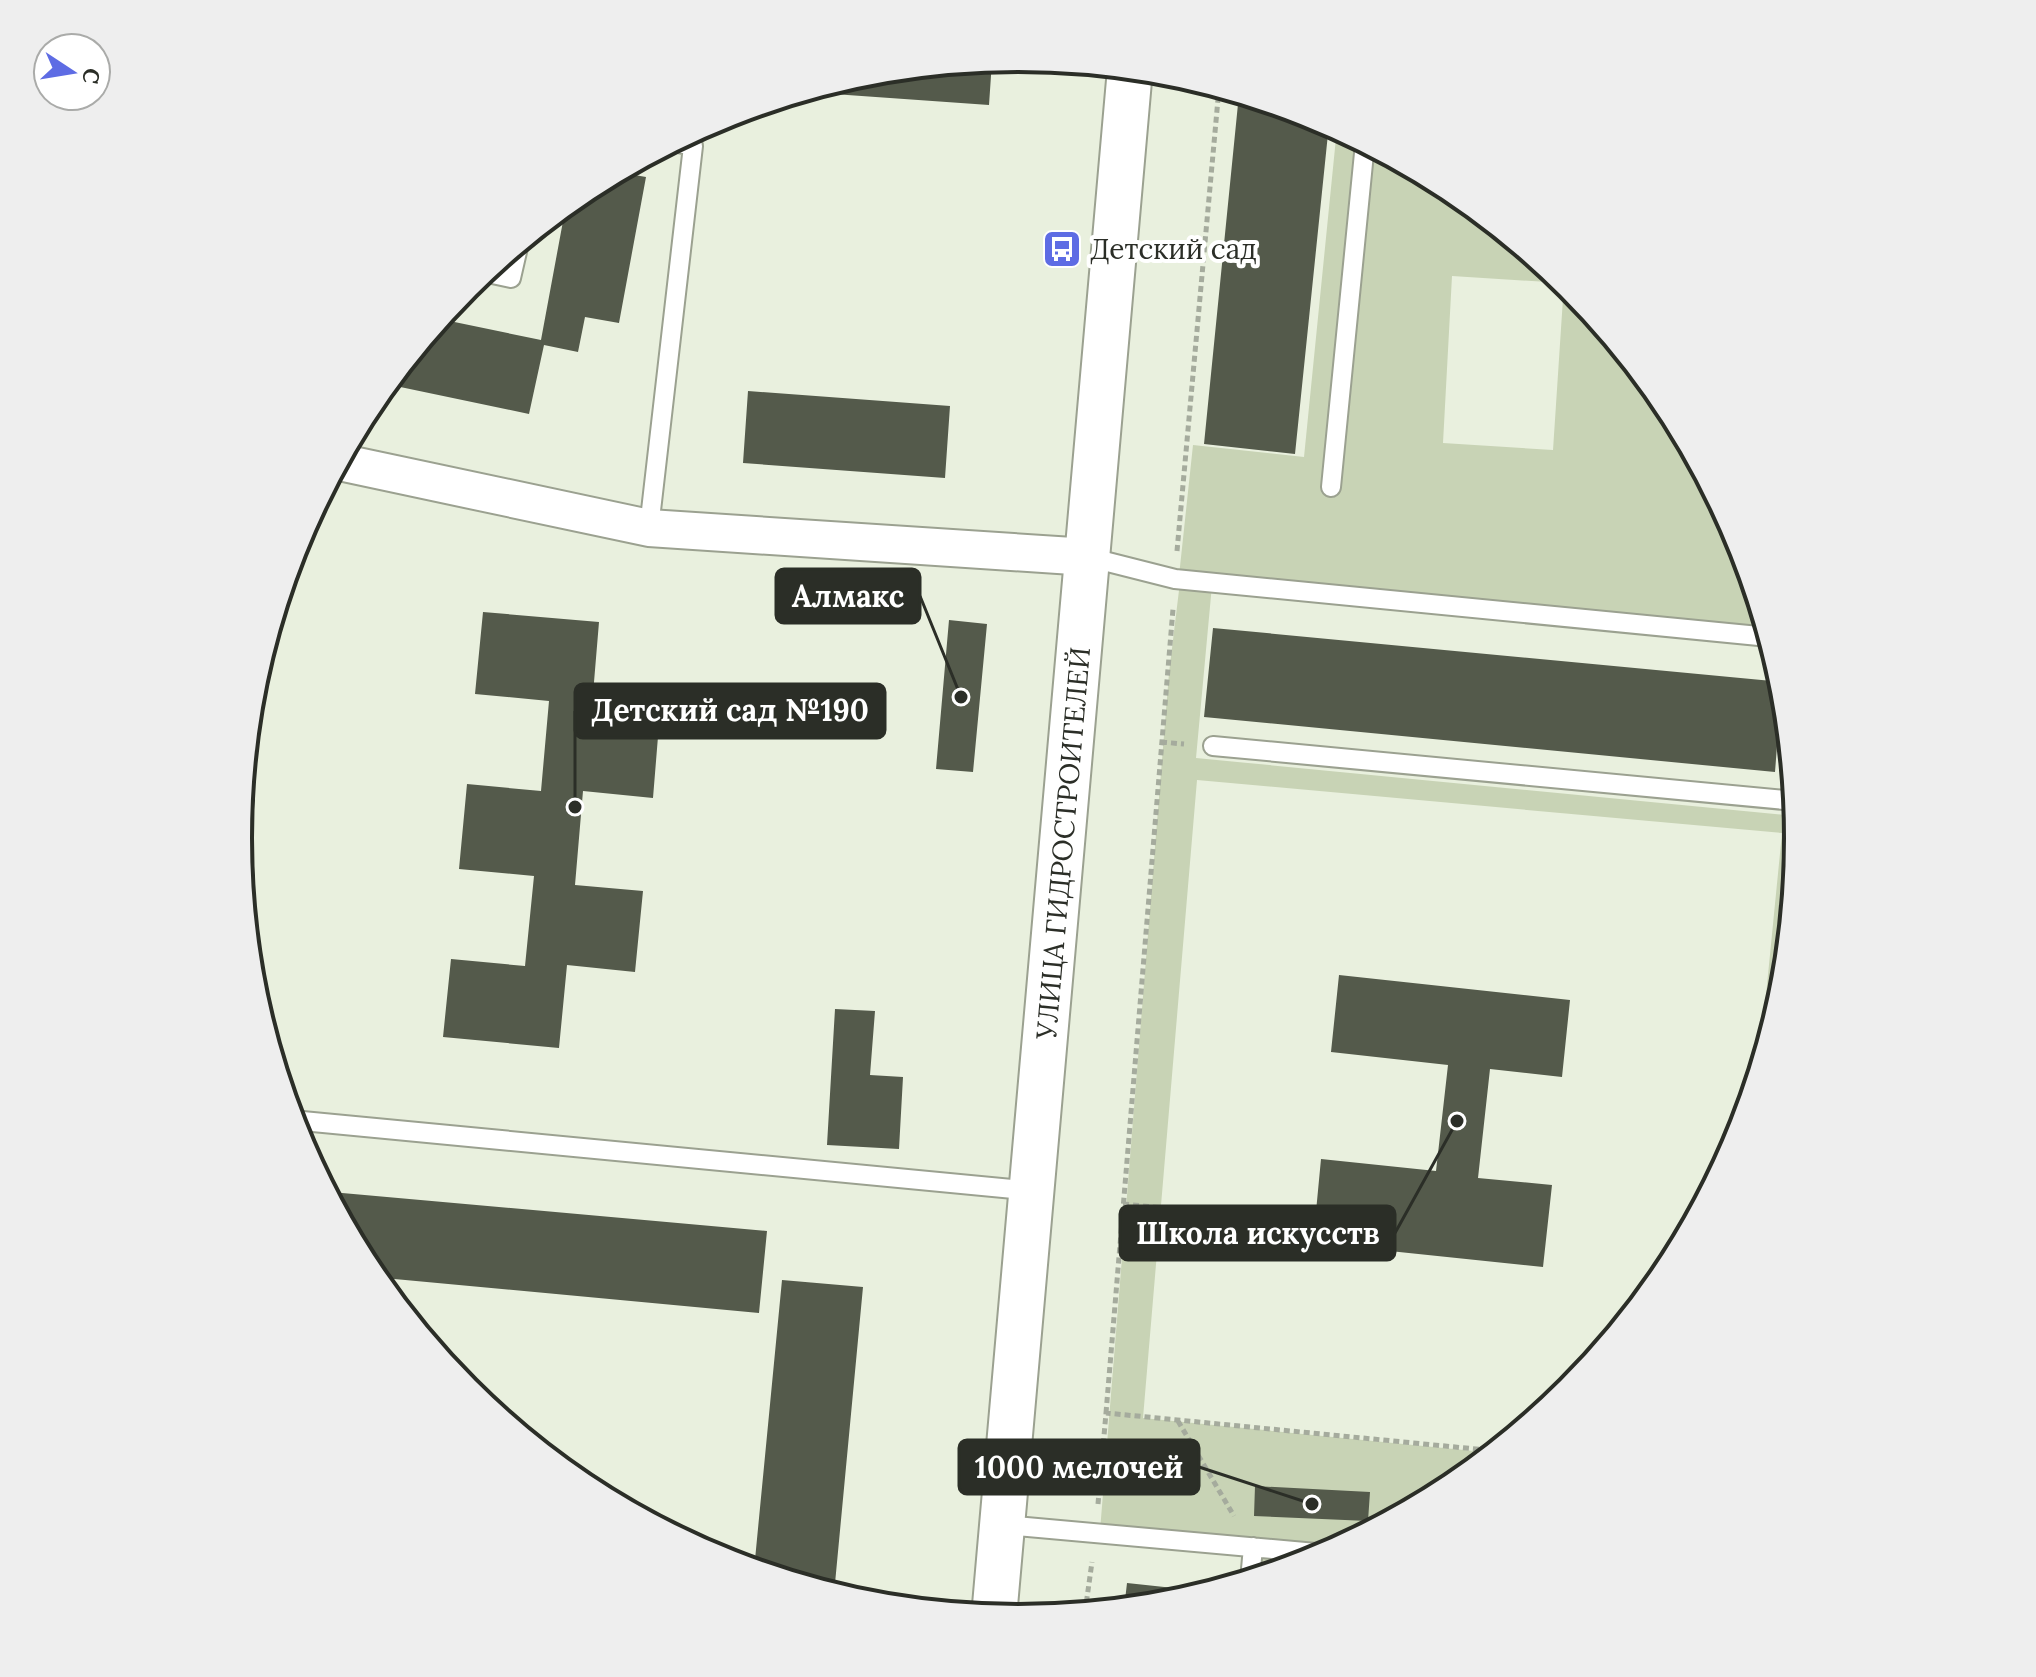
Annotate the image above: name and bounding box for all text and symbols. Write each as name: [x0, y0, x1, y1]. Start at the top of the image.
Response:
north arrow: [32, 32, 112, 112]
text: С: [76, 66, 107, 86]
bus stop icon: Детский сад: [1041, 228, 1083, 270]
place label: Детский сад: [1090, 231, 1257, 267]
callout: Алмакс: [776, 569, 920, 623]
text: Алмакс: [792, 577, 905, 615]
street label: УЛИЦА ГИДРОСТРОИТЕЛЕЙ: [1028, 645, 1098, 1042]
callout: Детский сад №190: [575, 684, 885, 738]
text: Детский сад №190: [591, 691, 869, 729]
callout: Школа искусств: [1120, 1206, 1395, 1260]
text: Школа искусств: [1136, 1214, 1380, 1253]
callout: 1000 мелочей: [959, 1440, 1199, 1494]
text: 1000 мелочей: [975, 1448, 1183, 1486]

